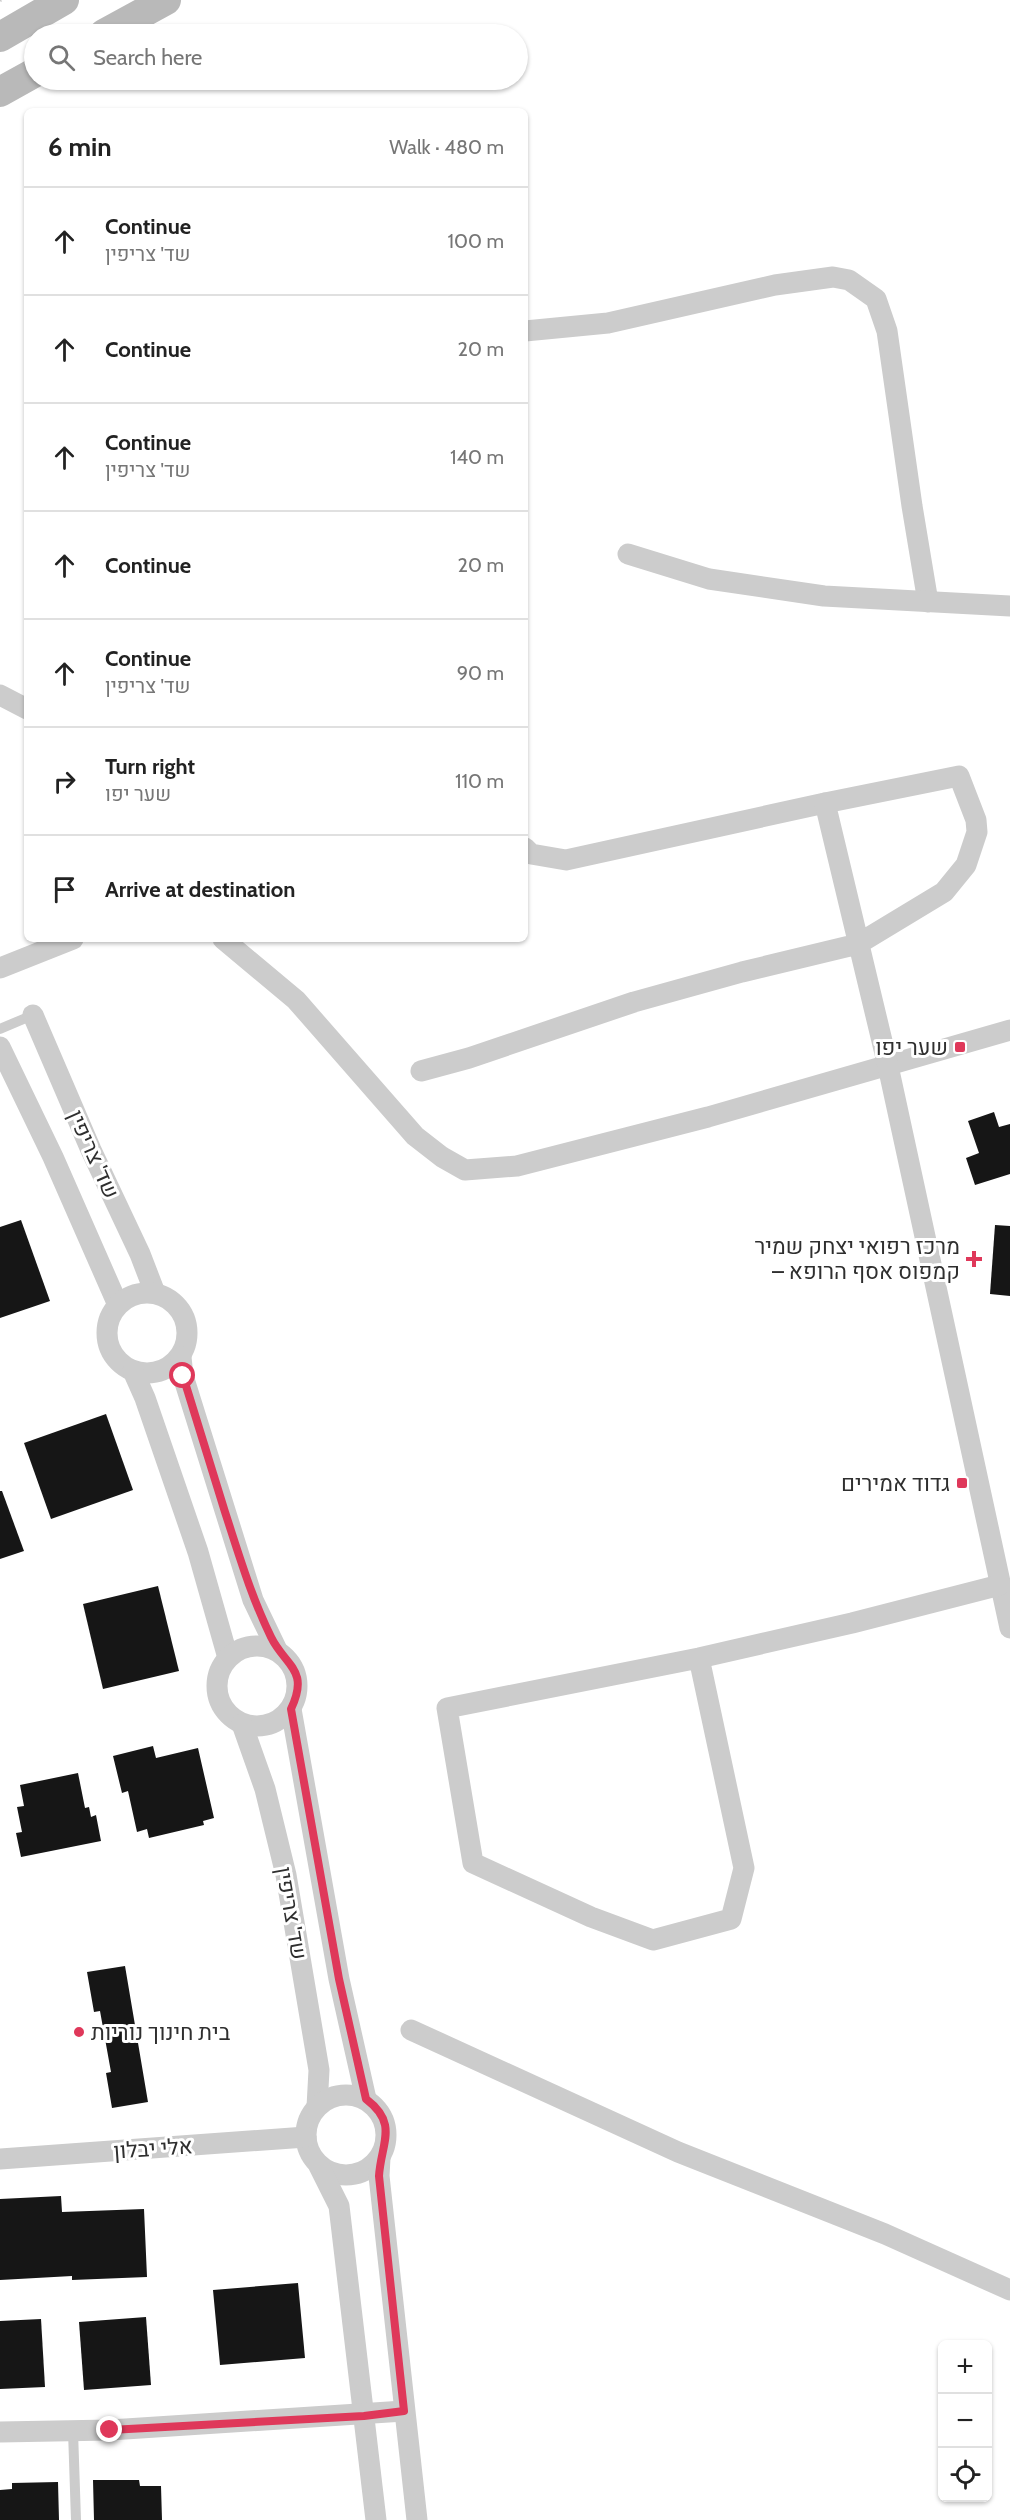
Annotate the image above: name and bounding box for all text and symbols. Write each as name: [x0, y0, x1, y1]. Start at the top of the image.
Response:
search box: [24, 24, 528, 90]
icon: search: [45, 41, 78, 74]
text: Search here: [93, 44, 202, 71]
text: 6 min: [48, 131, 112, 163]
text: Walk · 480 m: [389, 135, 504, 159]
text: Continue: [105, 213, 191, 240]
icon: ahead: [48, 225, 81, 258]
text: 100 m: [448, 229, 504, 253]
text: שד' צריפין: [105, 242, 190, 266]
icon: ahead: [48, 333, 81, 366]
text: Continue: [105, 336, 191, 363]
text: 20 m: [458, 337, 504, 361]
text: Continue: [105, 429, 191, 456]
icon: ahead: [48, 441, 81, 474]
text: 140 m: [450, 445, 504, 469]
text: שד' צריפין: [105, 458, 190, 482]
icon: ahead: [48, 549, 81, 582]
text: Continue: [105, 552, 191, 579]
text: 20 m: [458, 553, 504, 577]
text: Continue: [105, 645, 191, 672]
icon: ahead: [48, 657, 81, 690]
text: 90 m: [457, 661, 504, 685]
text: שד' צריפין: [105, 674, 190, 698]
text: Turn right: [105, 753, 195, 780]
icon: right: [48, 765, 81, 798]
text: 110 m: [455, 769, 504, 793]
text: שער יפו: [105, 782, 171, 806]
icon: arrive: [48, 873, 81, 906]
text: Arrive at destination: [105, 876, 295, 903]
place label: שער יפו: [875, 1034, 948, 1061]
marker: שער יפו: [953, 1040, 967, 1054]
street label: שד' צריפין: [62, 1106, 125, 1203]
place label: מרכז רפואי יצחק שמיר – קמפוס אסף הרופא: [754, 1233, 960, 1285]
marker: מרכז רפואי יצחק שמיר – קמפוס אסף הרופא: [965, 1250, 983, 1268]
route start: [169, 1362, 195, 1388]
place label: גדוד אמירים: [841, 1470, 950, 1497]
marker: גדוד אמירים: [955, 1476, 969, 1490]
street label: שד' צריפין: [270, 1865, 313, 1962]
place label: בית חינוך נוריות: [91, 2019, 231, 2046]
marker: בית חינוך נוריות: [72, 2025, 86, 2039]
street label: אלי יבלון: [113, 2132, 194, 2165]
map controls: [938, 2340, 992, 2502]
button: +: [938, 2340, 992, 2394]
button: −: [938, 2394, 992, 2448]
route end: [96, 2416, 122, 2442]
button: locate: [938, 2448, 992, 2502]

